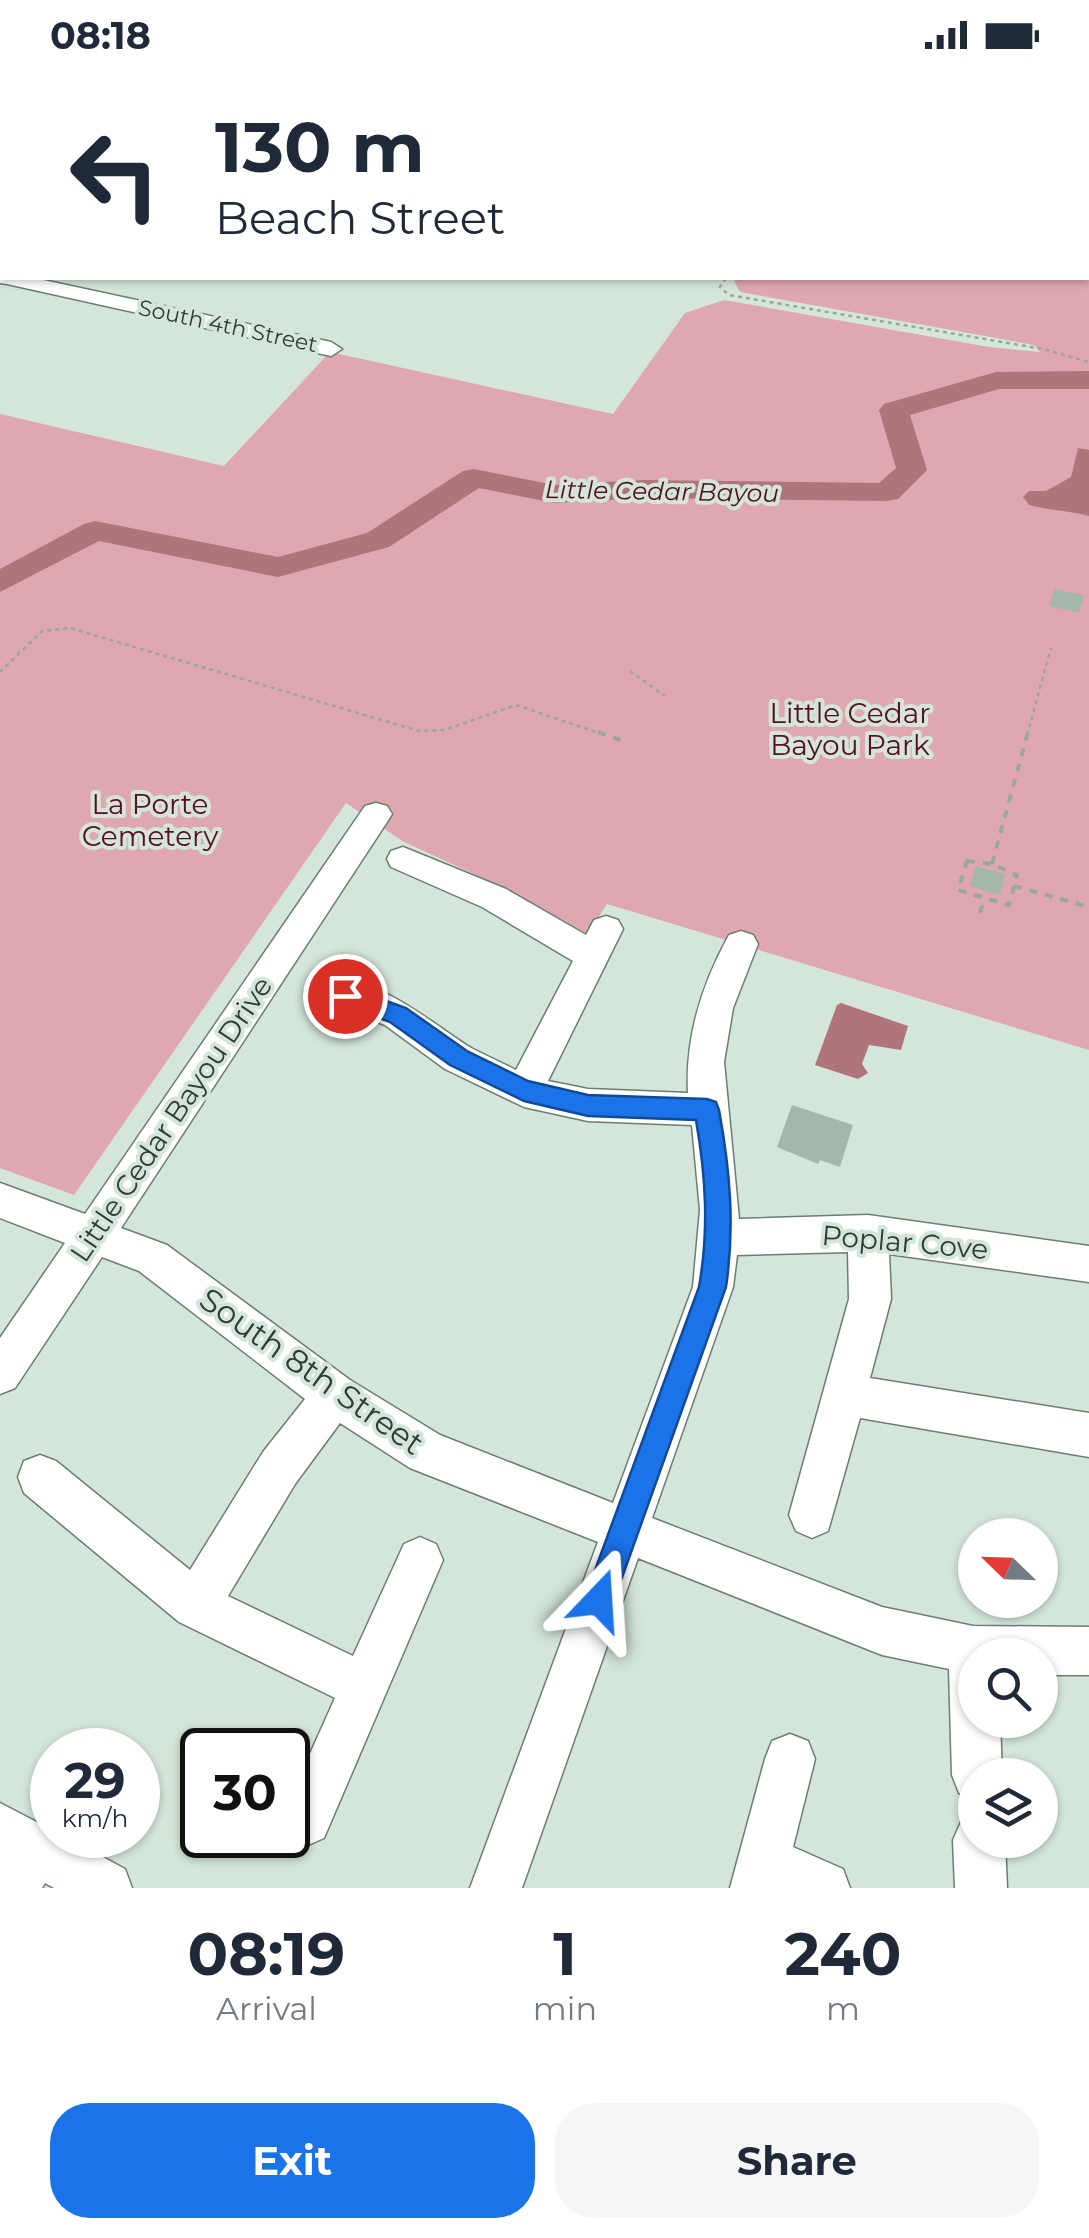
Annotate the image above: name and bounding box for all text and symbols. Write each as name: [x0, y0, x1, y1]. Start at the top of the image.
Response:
text: 08:18: [50, 12, 151, 59]
text: 130 m: [215, 104, 425, 190]
icon: left: [50, 110, 180, 240]
text: Beach Street: [215, 190, 505, 245]
street label: South 4th Street: [136, 294, 320, 358]
water label: Little Cedar Bayou: [545, 474, 779, 508]
park label: Little Cedar Bayou Park: [770, 696, 930, 762]
park label: La Porte Cemetery: [82, 787, 219, 853]
pin: [303, 954, 388, 1039]
icon: arrive: [318, 969, 373, 1024]
street label: Little Cedar Bayou Drive: [63, 970, 279, 1268]
street label: Poplar Cove: [820, 1218, 990, 1266]
street label: South 8th Street: [193, 1279, 431, 1463]
north arrow: [958, 1518, 1058, 1618]
map controls: [958, 1518, 1058, 1858]
position arrow: [547, 1548, 651, 1652]
button: search: [958, 1638, 1058, 1738]
speed limit sign: 30: [180, 1728, 310, 1858]
text: 29: [64, 1750, 126, 1811]
button: layers: [958, 1758, 1058, 1858]
text: km/h: [62, 1803, 128, 1833]
text: 08:19: [188, 1917, 345, 1990]
text: 1: [553, 1917, 577, 1990]
text: 240: [785, 1917, 901, 1990]
text: Arrival: [216, 1989, 317, 2028]
text: min: [533, 1989, 597, 2028]
text: m: [826, 1989, 860, 2028]
button: Exit: [50, 2103, 535, 2218]
button: Share: [555, 2103, 1039, 2218]

